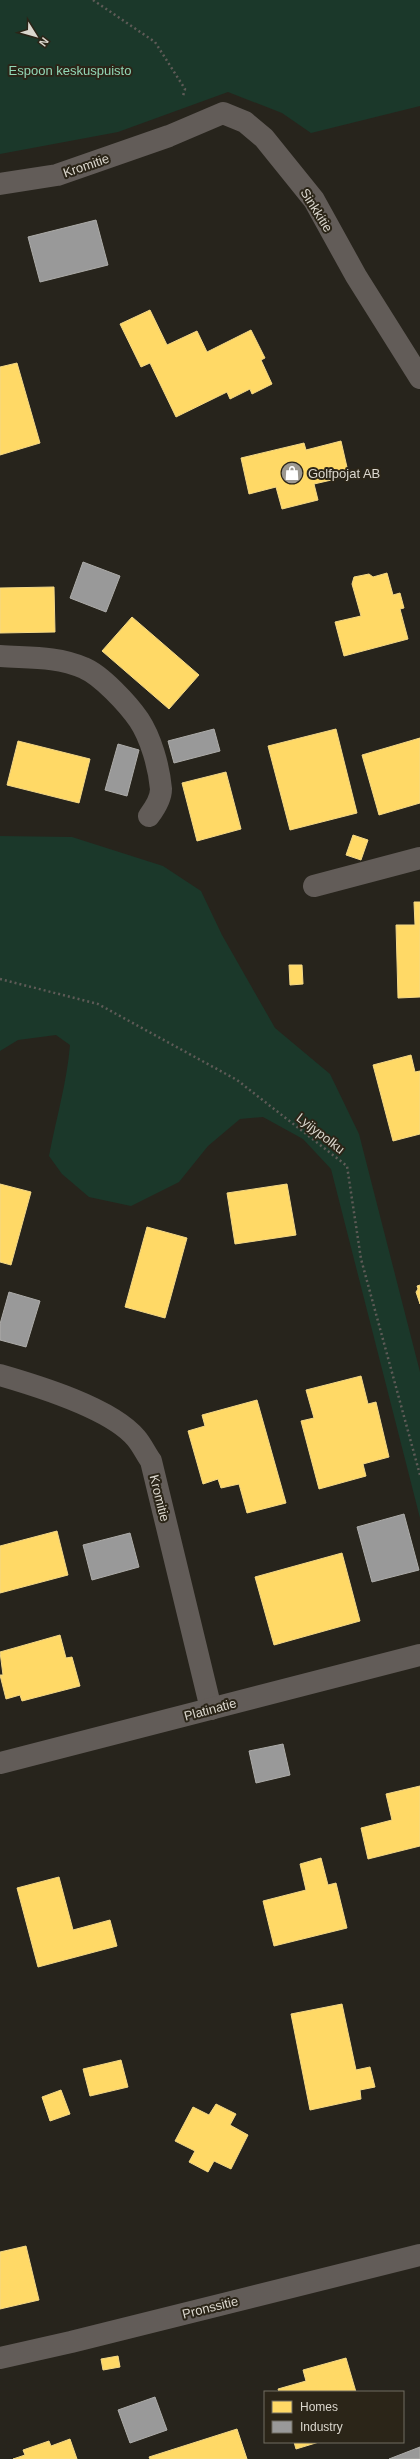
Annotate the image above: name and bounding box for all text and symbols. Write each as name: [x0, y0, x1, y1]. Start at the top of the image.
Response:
north arrow: [16, 16, 56, 56]
text: N: [37, 35, 51, 49]
park label: Espoon keskuspuisto: [9, 63, 131, 78]
street label: Kromitie: [61, 151, 111, 180]
street label: Sinkkitie: [297, 186, 336, 235]
shop icon: Golfpojat AB: [279, 460, 305, 486]
place label: Golfpojat AB: [308, 466, 380, 481]
street label: Lyijypolku: [294, 1110, 348, 1157]
street label: Kromitie: [146, 1473, 173, 1523]
street label: Platinatie: [182, 1695, 238, 1724]
street label: Pronssitie: [181, 2293, 240, 2322]
legend: [264, 2391, 404, 2443]
text: Homes: [300, 2400, 338, 2414]
text: Industry: [300, 2420, 343, 2434]

